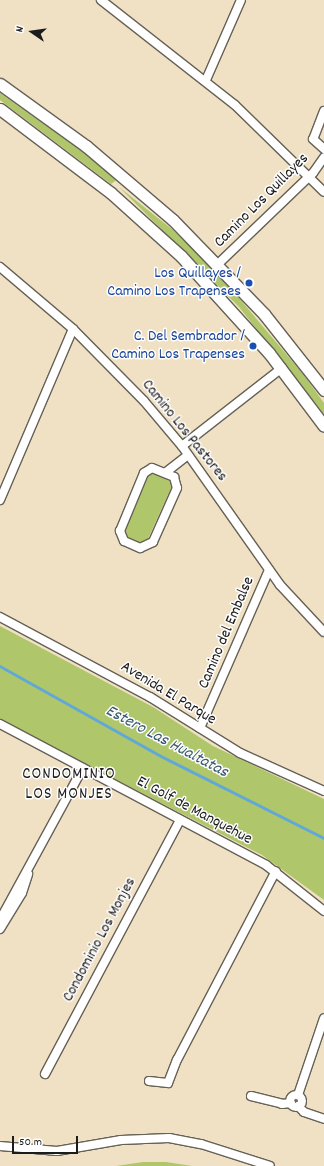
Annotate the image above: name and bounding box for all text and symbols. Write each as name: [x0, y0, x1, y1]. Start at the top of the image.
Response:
north arrow: [12, 12, 52, 52]
text: N: [12, 25, 29, 34]
street label: Camino Los Quillayes: [211, 150, 313, 252]
place label: Los Quillayes / Camino Los Trapenses: [107, 264, 241, 302]
marker: Los Quillayes / Camino Los Trapenses: [244, 278, 254, 288]
place label: C. Del Sembrador / Camino Los Trapenses: [111, 327, 245, 365]
marker: C. Del Sembrador / Camino Los Trapenses: [248, 341, 258, 351]
street label: Camino Los Pastores: [137, 376, 231, 486]
street label: Camino del Embalse: [195, 574, 259, 692]
street label: Avenida El Parque: [117, 658, 219, 730]
water label: Estero Las Hualtatas: [101, 702, 231, 784]
district label: CONDOMINIO LOS MONJES: [22, 766, 116, 806]
street label: El Golf de Manquehue: [133, 773, 255, 849]
street label: Condominio Los Monjes: [59, 875, 141, 1005]
scale bar: [14, 1128, 80, 1154]
text: 50 m: [19, 1134, 42, 1151]

